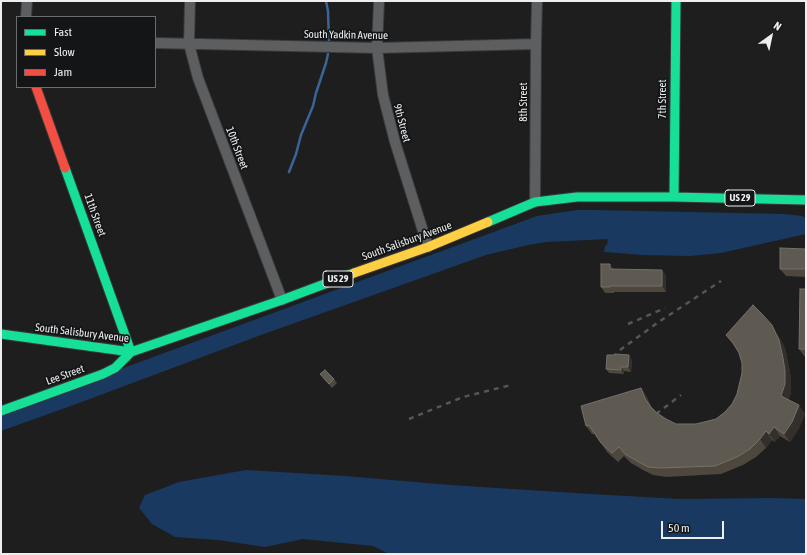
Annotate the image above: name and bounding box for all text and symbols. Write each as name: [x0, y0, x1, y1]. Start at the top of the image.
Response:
legend: [16, 16, 156, 88]
north arrow: [751, 16, 791, 56]
text: N: [772, 19, 784, 33]
text: Fast: [54, 25, 72, 39]
street label: South Yadkin Avenue: [304, 28, 388, 42]
text: Slow: [54, 45, 75, 59]
text: Jam: [54, 65, 72, 79]
street label: 7th Street: [656, 79, 670, 119]
street label: 8th Street: [517, 82, 531, 122]
street label: 9th Street: [391, 102, 413, 144]
street label: 10th Street: [223, 125, 251, 171]
road number: US 29: [725, 190, 755, 206]
street label: 11th Street: [81, 192, 109, 238]
street label: South Salisbury Avenue: [360, 219, 454, 263]
road number: US 29: [323, 271, 353, 287]
street label: South Salisbury Avenue: [34, 321, 130, 345]
street label: Lee Street: [44, 362, 86, 388]
scale bar: [663, 513, 726, 539]
text: 50 m: [668, 521, 690, 535]

